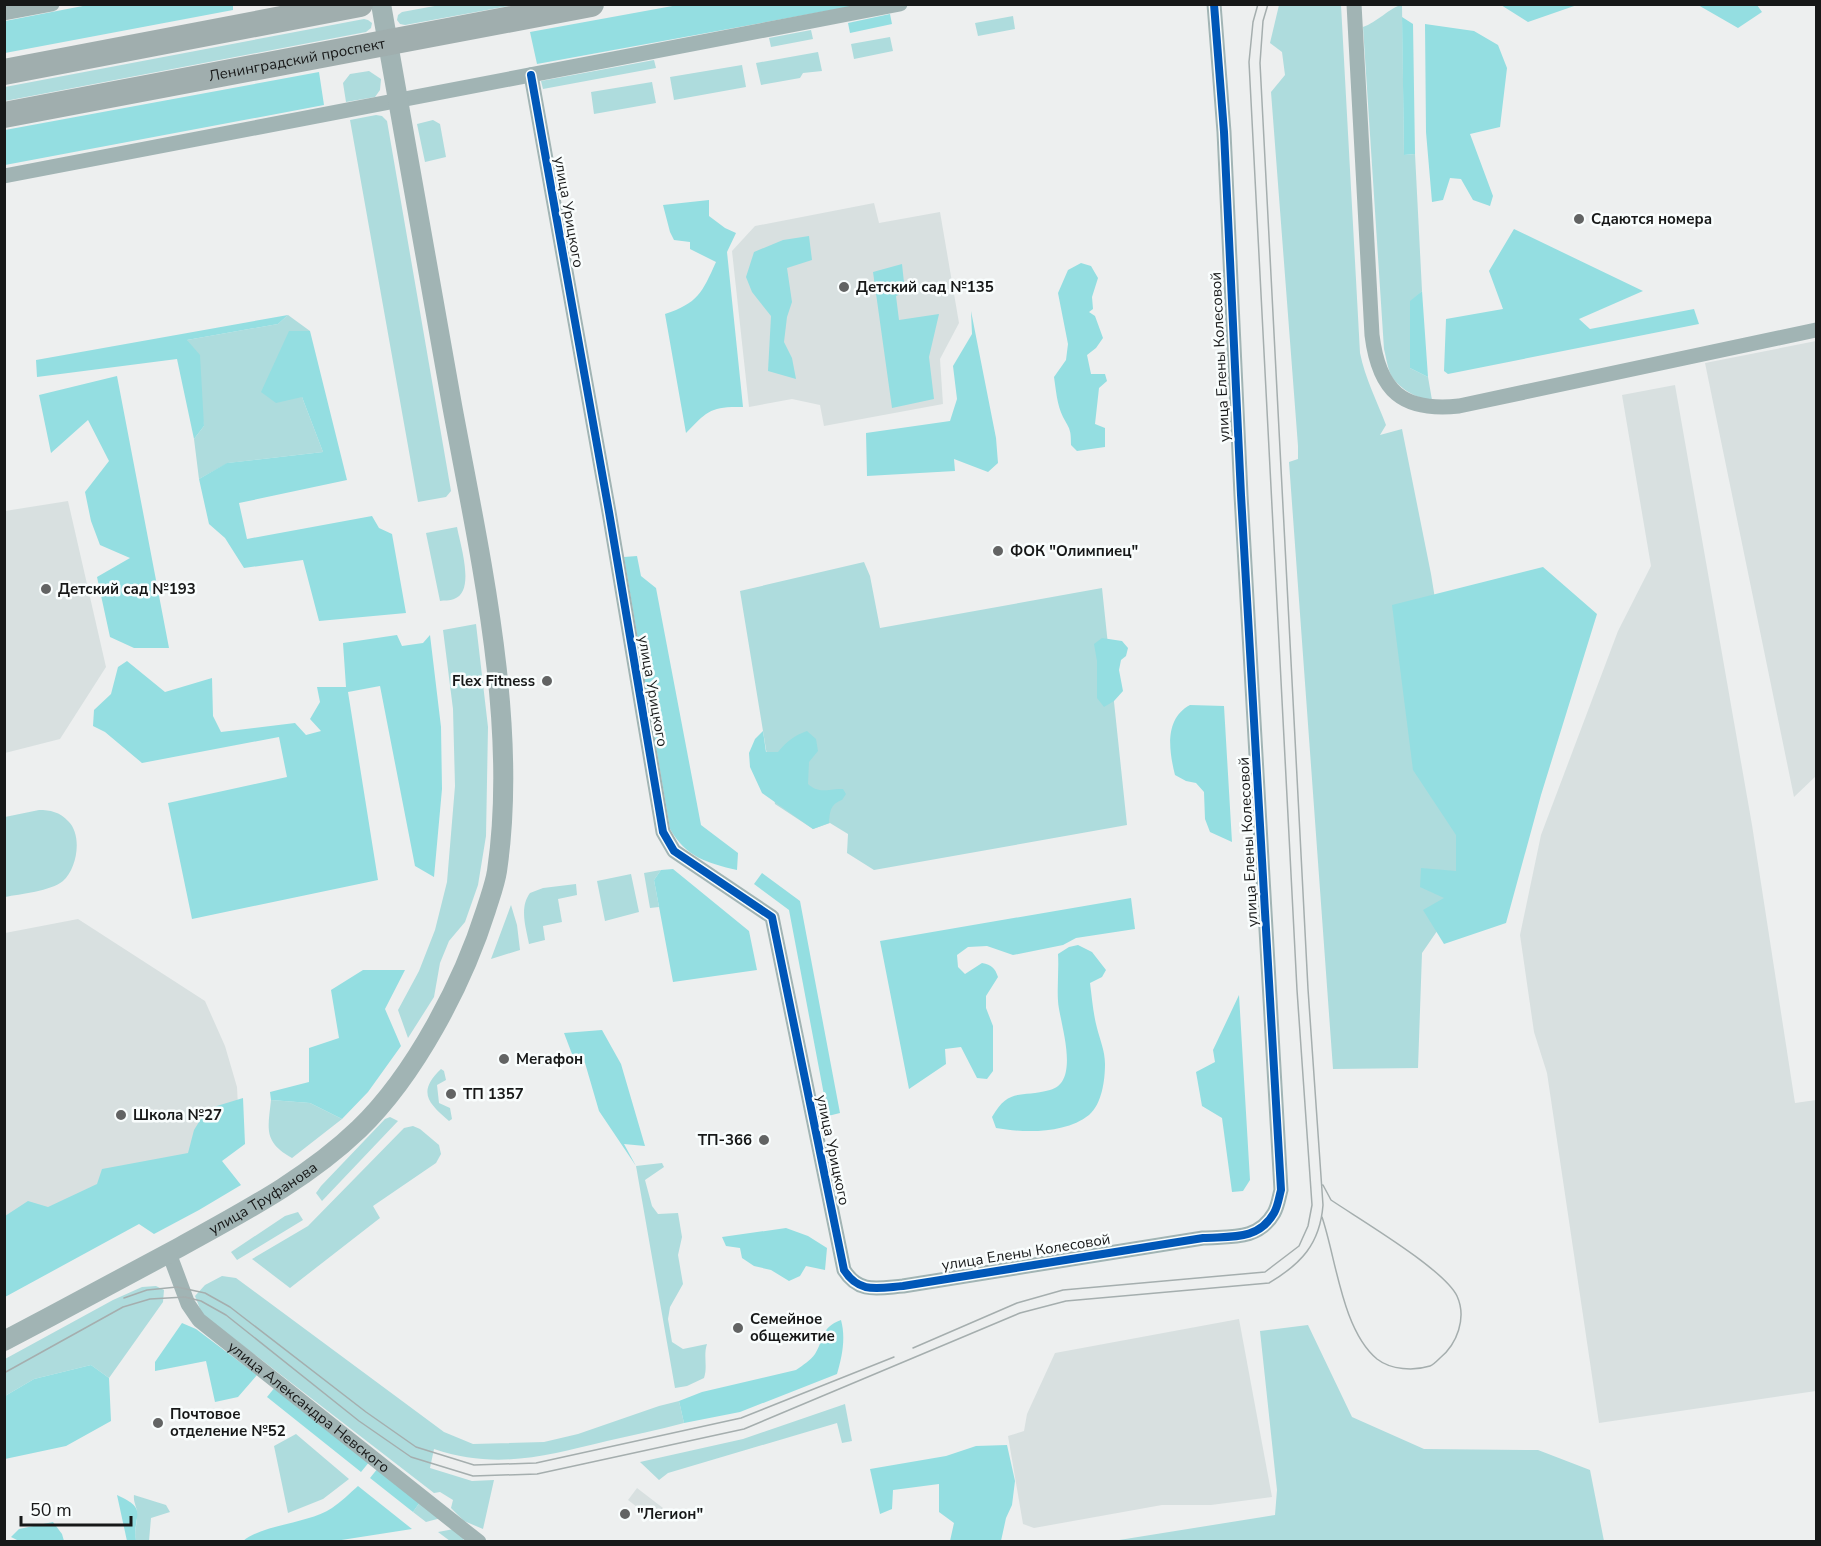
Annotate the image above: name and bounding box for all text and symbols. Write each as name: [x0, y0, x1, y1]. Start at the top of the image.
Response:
street label: Ленинградский проспект: [207, 33, 387, 86]
street label: улица Урицкого: [549, 155, 589, 269]
place label: Сдаются номера: [1591, 209, 1712, 229]
marker: Сдаются номера: [1572, 212, 1586, 226]
street label: улица Елены Колесовой: [1206, 271, 1234, 443]
place label: Детский сад №135: [856, 277, 994, 297]
marker: Детский сад №135: [837, 280, 851, 294]
place label: ФОК "Олимпиец": [1010, 541, 1138, 561]
marker: ФОК "Олимпиец": [991, 544, 1005, 558]
place label: Детский сад №193: [58, 579, 196, 599]
marker: Детский сад №193: [39, 582, 53, 596]
street label: улица Урицкого: [633, 634, 673, 748]
place label: Flex Fitness: [452, 671, 535, 691]
marker: Flex Fitness: [540, 674, 554, 688]
street label: улица Елены Колесовой: [1234, 756, 1262, 928]
place label: Мегафон: [516, 1049, 583, 1069]
marker: Мегафон: [497, 1052, 511, 1066]
place label: ТП 1357: [463, 1084, 524, 1104]
marker: ТП 1357: [444, 1087, 458, 1101]
street label: улица Урицкого: [812, 1093, 854, 1207]
place label: Школа №27: [133, 1105, 222, 1125]
marker: Школа №27: [114, 1108, 128, 1122]
place label: ТП-366: [698, 1130, 752, 1150]
marker: ТП-366: [757, 1133, 771, 1147]
street label: улица Труфанова: [205, 1157, 322, 1239]
street label: улица Елены Колесовой: [940, 1229, 1112, 1275]
place label: Семейное общежитие: [750, 1309, 835, 1346]
marker: Семейное общежитие: [731, 1321, 745, 1335]
street label: улица Александра Невского: [224, 1337, 394, 1477]
place label: Почтовое отделение №52: [170, 1404, 286, 1441]
marker: Почтовое отделение №52: [151, 1416, 165, 1430]
scale bar: [21, 1489, 130, 1527]
text: 50 m: [30, 1498, 72, 1522]
place label: "Легион": [637, 1504, 703, 1524]
marker: "Легион": [618, 1507, 632, 1521]

